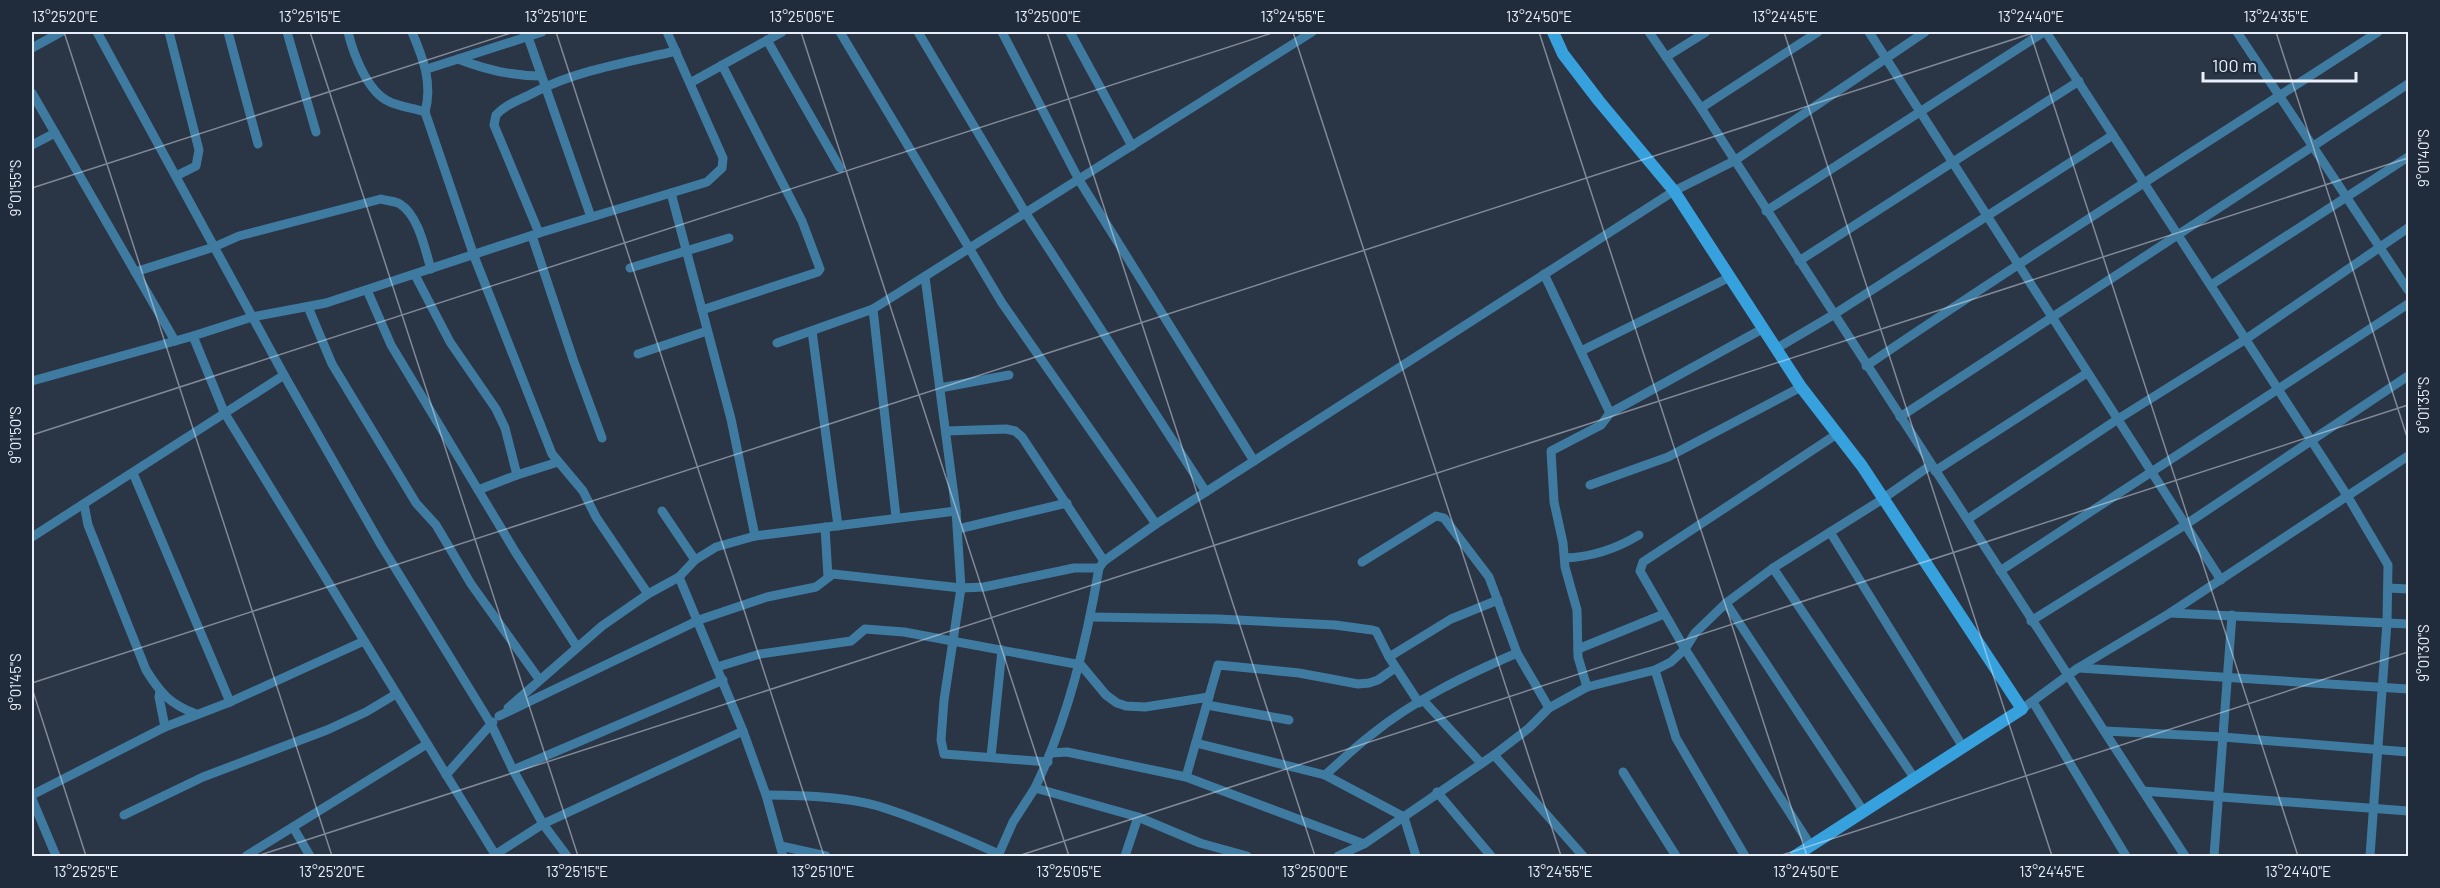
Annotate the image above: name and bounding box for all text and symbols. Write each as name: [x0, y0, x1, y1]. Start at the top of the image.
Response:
text: 13°25'20"E: [32, 7, 98, 25]
text: 13°25'15"E: [279, 7, 341, 25]
text: 13°25'10"E: [524, 7, 588, 25]
text: 13°25'05"E: [769, 7, 835, 25]
text: 13°25'00"E: [1015, 7, 1081, 25]
text: 13°24'55"E: [1260, 7, 1326, 25]
text: 13°24'50"E: [1506, 7, 1572, 25]
text: 13°24'45"E: [1752, 7, 1818, 25]
text: 13°24'40"E: [1998, 7, 2064, 25]
text: 13°24'35"E: [2243, 7, 2309, 25]
scale bar: [2203, 45, 2356, 83]
text: 100 m: [2212, 54, 2257, 76]
text: 9°01'40"S: [2414, 129, 2432, 187]
text: 9°01'55"S: [6, 160, 24, 216]
text: 9°01'35"S: [2414, 377, 2432, 433]
text: 9°01'50"S: [6, 406, 24, 464]
text: 9°01'30"S: [2414, 624, 2432, 682]
text: 9°01'45"S: [6, 653, 24, 711]
text: 13°25'25"E: [53, 862, 119, 880]
text: 13°25'20"E: [299, 862, 365, 880]
text: 13°25'15"E: [546, 862, 608, 880]
text: 13°25'10"E: [791, 862, 855, 880]
text: 13°25'05"E: [1036, 862, 1102, 880]
text: 13°25'00"E: [1282, 862, 1348, 880]
text: 13°24'55"E: [1527, 862, 1593, 880]
text: 13°24'50"E: [1773, 862, 1839, 880]
text: 13°24'45"E: [2019, 862, 2085, 880]
text: 13°24'40"E: [2265, 862, 2331, 880]

